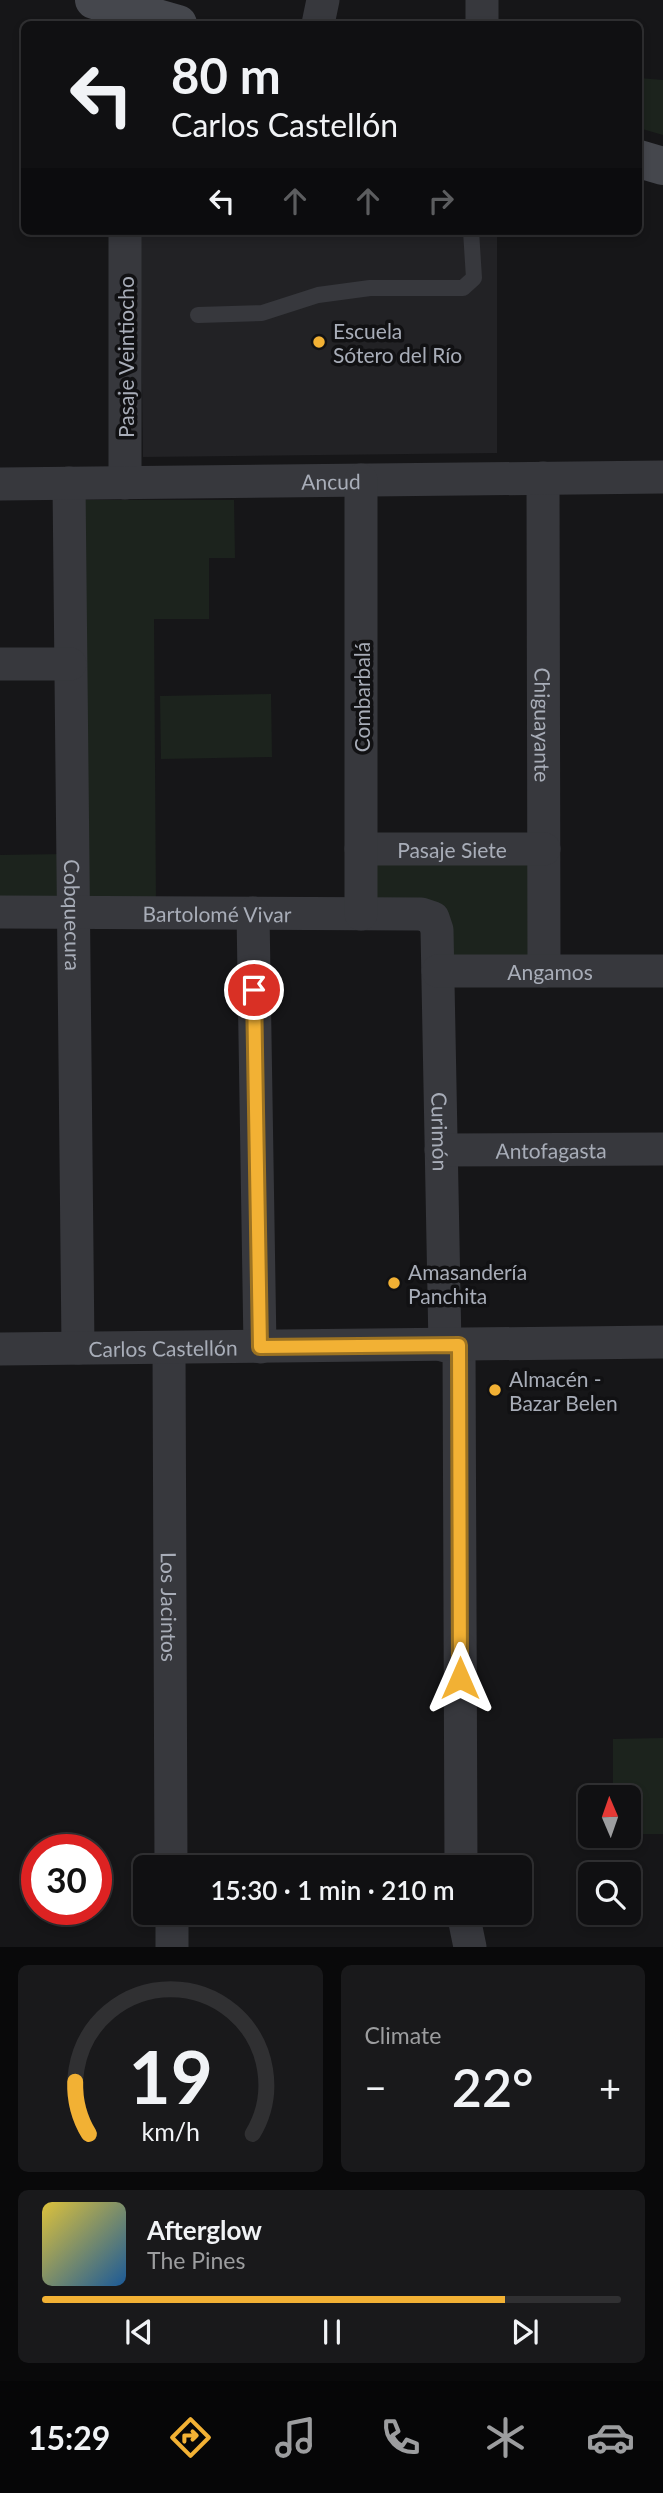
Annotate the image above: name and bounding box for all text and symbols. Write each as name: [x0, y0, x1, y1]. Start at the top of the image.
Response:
text: 80 m: [171, 46, 281, 104]
icon: left: [56, 49, 147, 140]
text: Carlos Castellón: [171, 105, 398, 144]
icon: left: [203, 182, 241, 220]
icon: ahead: [276, 182, 314, 220]
icon: ahead: [349, 182, 387, 220]
icon: right: [422, 182, 460, 220]
street label: Pasaje Veintiocho: [113, 276, 138, 438]
place label: Escuela Sótero del Río: [333, 318, 462, 367]
marker: Escuela Sótero del Río: [311, 334, 327, 350]
street label: Ancud: [301, 468, 361, 493]
street label: Combarbalá: [349, 642, 374, 752]
street label: Chiguayante: [531, 668, 556, 782]
street label: Pasaje Siete: [397, 837, 507, 862]
street label: Cobquecura: [60, 859, 87, 971]
street label: Bartolomé Vivar: [143, 900, 292, 926]
street label: Angamos: [507, 959, 593, 984]
pin: [224, 960, 284, 1020]
icon: arrive: [235, 971, 273, 1009]
street label: Curimón: [428, 1092, 454, 1172]
street label: Antofagasta: [495, 1137, 607, 1162]
place label: Amasandería Panchita: [408, 1259, 527, 1308]
marker: Amasandería Panchita: [386, 1275, 402, 1291]
street label: Carlos Castellón: [88, 1334, 238, 1361]
place label: Almacén - Bazar Belen: [509, 1366, 618, 1415]
marker: Almacén - Bazar Belen: [487, 1382, 503, 1398]
street label: Los Jacintos: [157, 1552, 183, 1662]
position arrow: [423, 1641, 497, 1715]
north arrow: [578, 1785, 640, 1848]
map controls: [578, 1785, 641, 1925]
speed limit sign: 30: [21, 1834, 112, 1925]
button: search: [578, 1862, 641, 1925]
text: 15:30 · 1 min · 210 m: [210, 1874, 455, 1906]
text: Climate: [365, 2021, 441, 2049]
text: 19: [128, 2033, 212, 2121]
text: 22°: [452, 2056, 534, 2118]
text: −: [365, 2064, 387, 2110]
text: +: [599, 2064, 621, 2110]
text: km/h: [141, 2116, 200, 2146]
text: Afterglow: [147, 2214, 262, 2246]
text: The Pines: [147, 2246, 245, 2274]
icon: previous: [120, 2313, 158, 2351]
icon: pause: [313, 2313, 351, 2351]
icon: next: [506, 2313, 544, 2351]
icon: directions: [166, 2413, 215, 2462]
icon: music: [271, 2413, 320, 2462]
icon: phone: [376, 2413, 425, 2462]
icon: climate: [481, 2413, 530, 2462]
icon: car: [586, 2413, 635, 2462]
text: 15:29: [28, 2418, 110, 2457]

